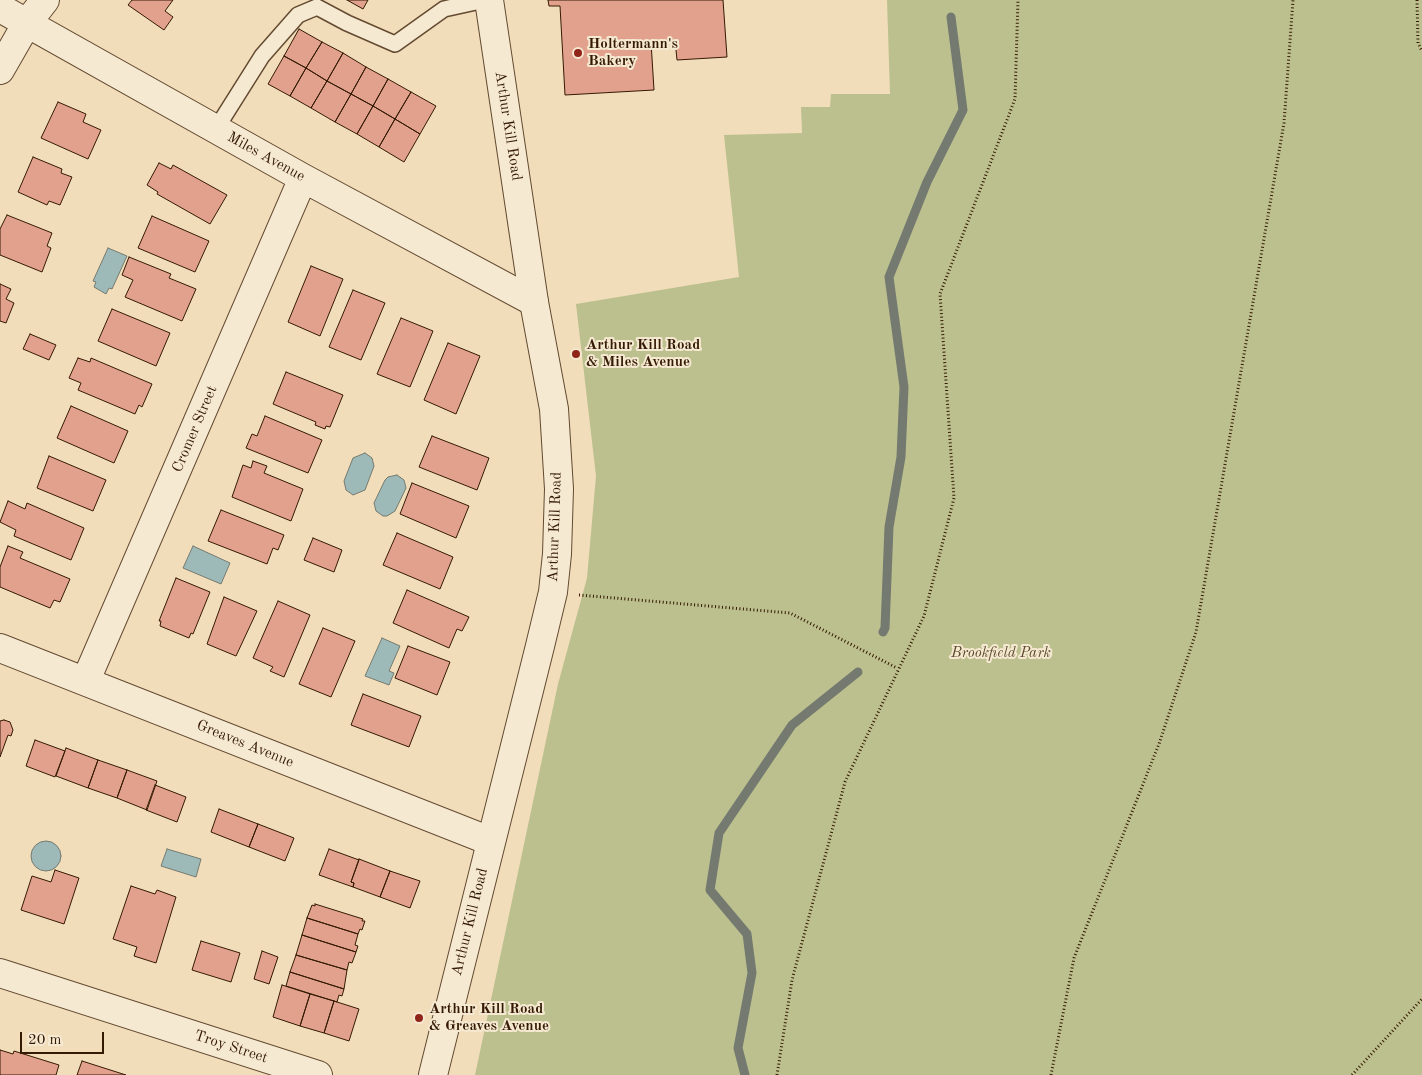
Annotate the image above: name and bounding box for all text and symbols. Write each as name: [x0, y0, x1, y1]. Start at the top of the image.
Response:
place label: Holtermann's Bakery: [588, 35, 678, 70]
marker: Holtermann's Bakery: [572, 47, 584, 59]
street label: Arthur Kill Road: [490, 70, 526, 182]
street label: Miles Avenue: [224, 128, 308, 186]
place label: Arthur Kill Road & Miles Avenue: [586, 336, 700, 371]
marker: Arthur Kill Road & Miles Avenue: [570, 348, 582, 360]
street label: Cromer Street: [169, 383, 221, 475]
street label: Arthur Kill Road: [544, 471, 566, 583]
park label: Brookfield Park: [951, 644, 1051, 662]
street label: Greaves Avenue: [194, 716, 296, 772]
street label: Arthur Kill Road: [448, 866, 492, 978]
place label: Arthur Kill Road & Greaves Avenue: [429, 1000, 549, 1035]
marker: Arthur Kill Road & Greaves Avenue: [413, 1012, 425, 1024]
scale bar: [22, 1022, 106, 1054]
street label: Troy Street: [192, 1027, 270, 1067]
text: 20 m: [28, 1033, 62, 1048]

